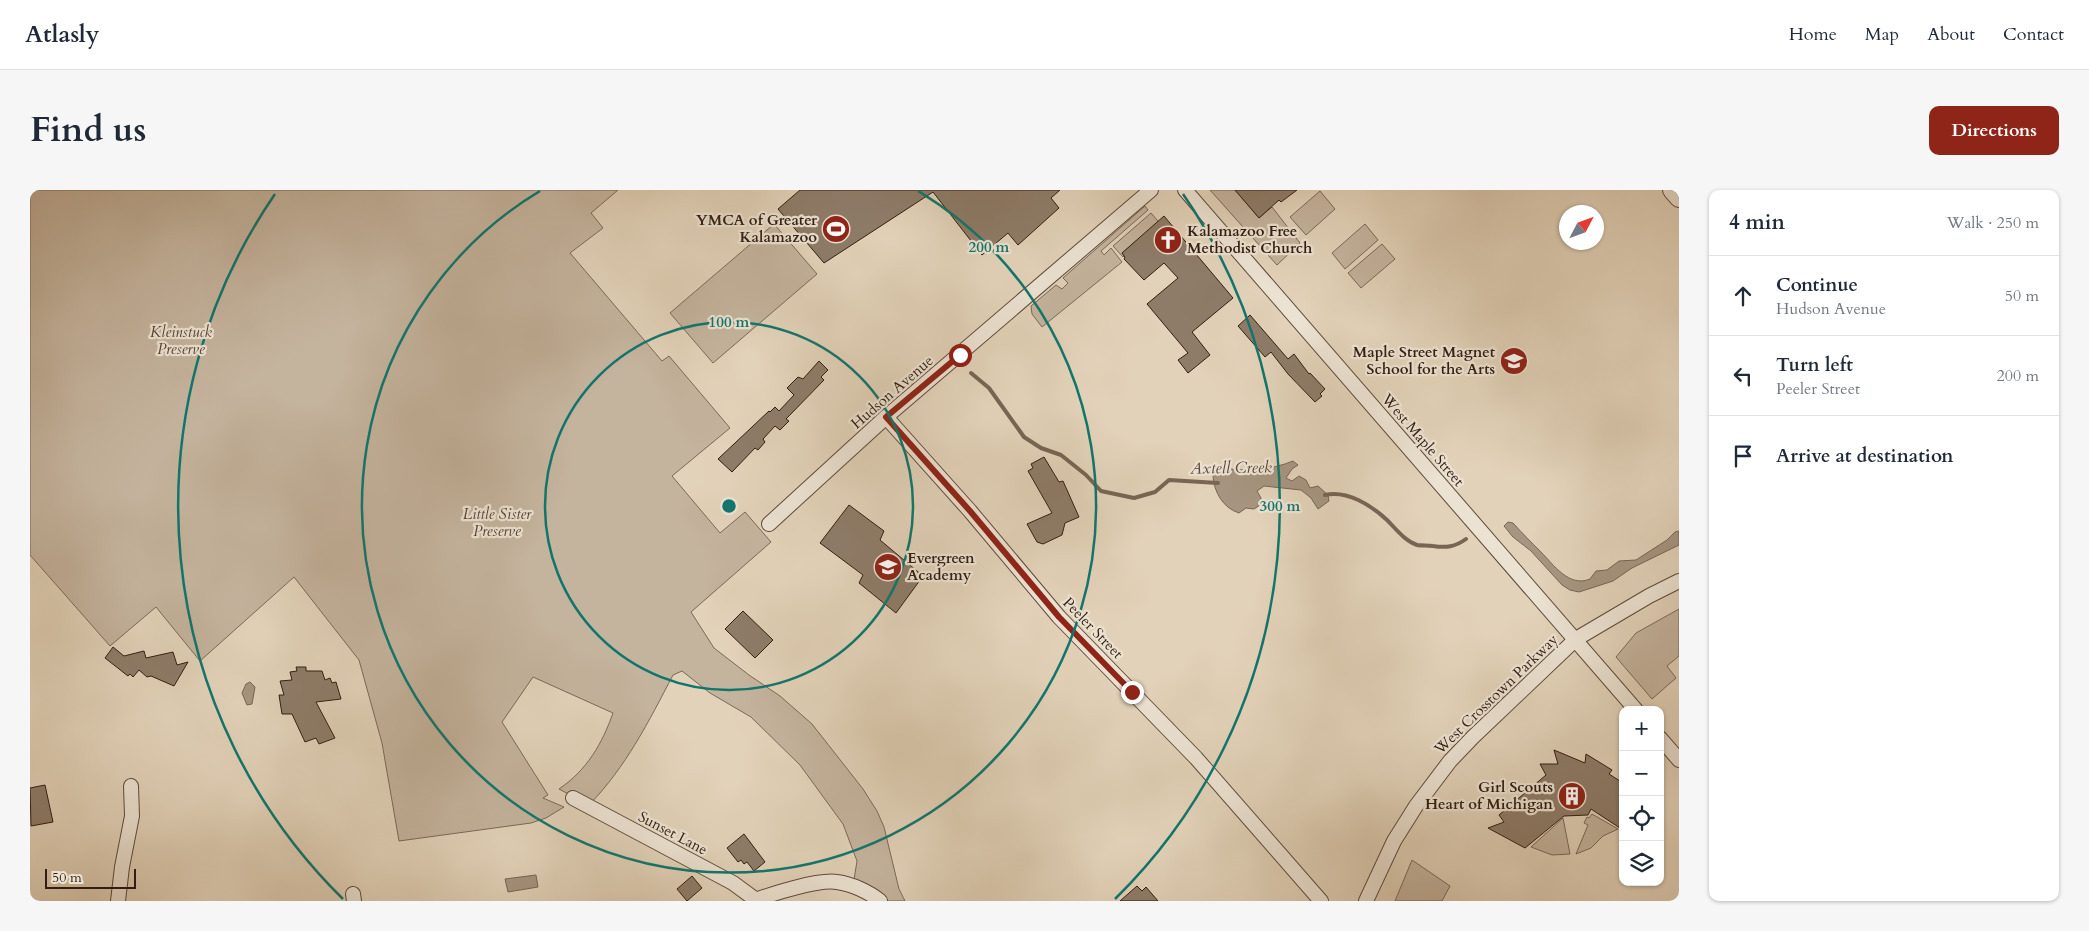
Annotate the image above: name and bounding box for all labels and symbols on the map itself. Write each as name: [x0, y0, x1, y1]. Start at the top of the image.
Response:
north arrow: [1559, 205, 1604, 250]
place label: YMCA of Greater Kalamazoo: [696, 210, 818, 247]
sports icon: YMCA of Greater Kalamazoo: [821, 214, 851, 244]
place label: Kalamazoo Free Methodist Church: [1187, 221, 1313, 258]
church icon: Kalamazoo Free Methodist Church: [1153, 225, 1183, 255]
text: 200 m: [969, 237, 1010, 257]
text: 100 m: [709, 312, 750, 332]
park label: Kleinstuck Preserve: [150, 322, 213, 359]
place label: Maple Street Magnet School for the Arts: [1353, 342, 1496, 379]
route start: [949, 344, 972, 367]
school or university icon: Maple Street Magnet School for the Arts: [1499, 346, 1529, 376]
street label: Hudson Avenue: [847, 351, 938, 433]
street label: West Maple Street: [1377, 389, 1469, 491]
water label: Axtell Creek: [1189, 456, 1272, 480]
text: 300 m: [1260, 496, 1301, 516]
centre of rings: [720, 497, 738, 515]
park label: Little Sister Preserve: [463, 504, 532, 541]
place label: Evergreen Academy: [907, 548, 975, 585]
school or university icon: Evergreen Academy: [873, 552, 903, 582]
street label: Peeler Street: [1058, 593, 1128, 663]
street label: West Crosstown Parkway: [1429, 629, 1562, 759]
route end: [1121, 681, 1144, 704]
place label: Girl Scouts Heart of Michigan: [1425, 777, 1553, 814]
building icon: Girl Scouts Heart of Michigan: [1557, 781, 1587, 811]
street label: Sunset Lane: [635, 806, 711, 860]
scale bar: [45, 866, 136, 889]

